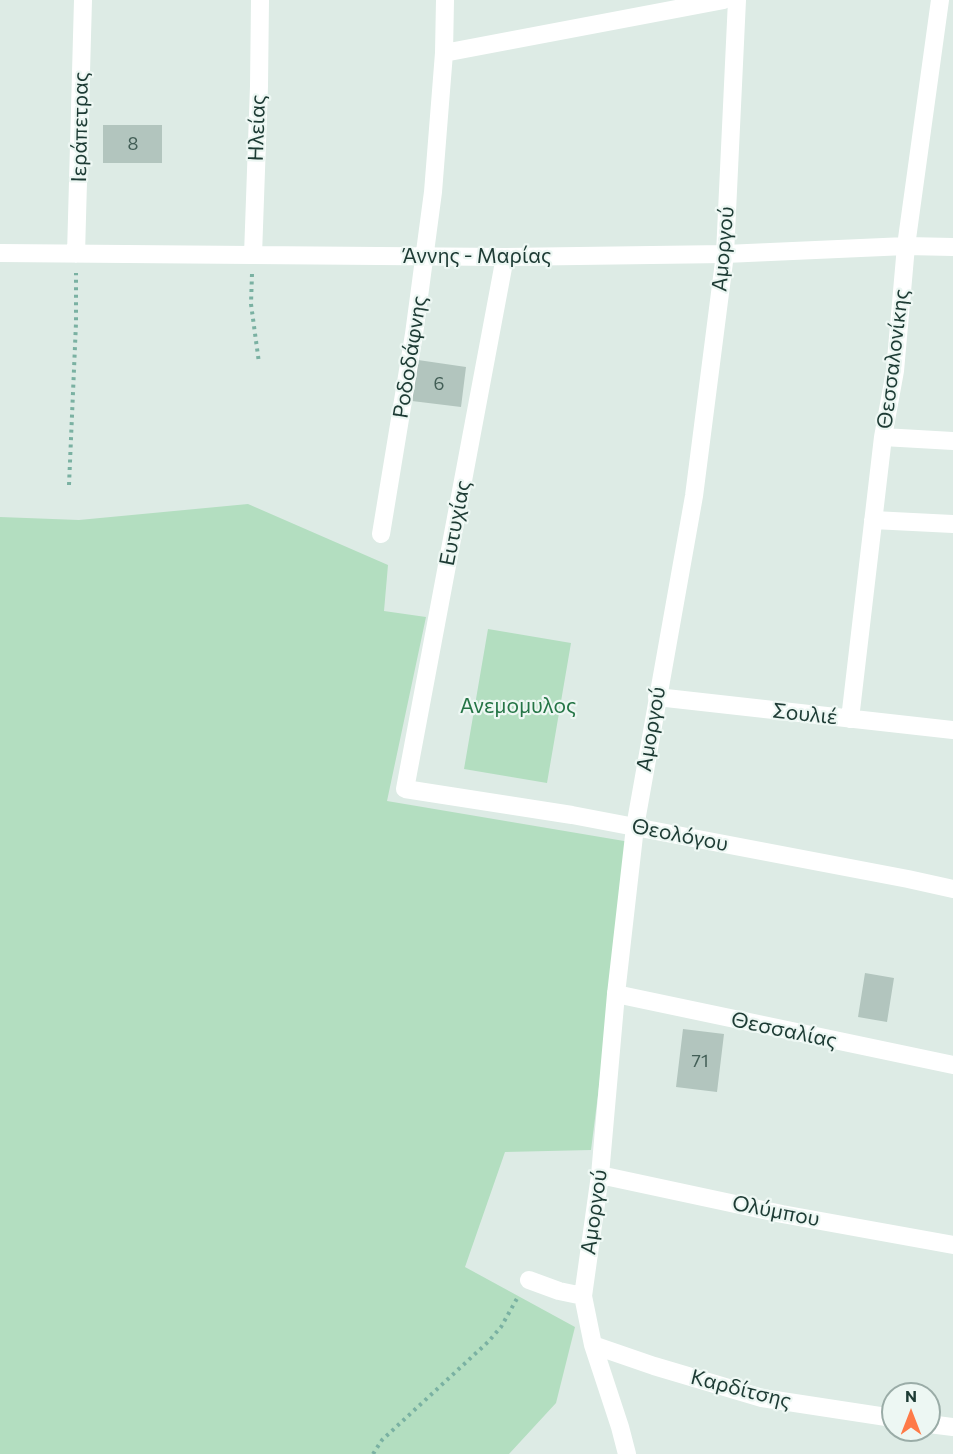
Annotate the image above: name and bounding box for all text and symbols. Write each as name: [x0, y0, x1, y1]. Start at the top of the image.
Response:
street label: Ιεράπετρας: [66, 72, 94, 182]
street label: Ηλείας: [243, 94, 271, 162]
house number: 8: [128, 133, 138, 155]
street label: Αμοργού: [707, 205, 739, 293]
street label: Άννης - Μαρίας: [403, 243, 551, 269]
street label: Θεσσαλονίκης: [872, 288, 914, 430]
street label: Ροδοδάφνης: [388, 294, 432, 420]
house number: 6: [434, 373, 444, 395]
street label: Ευτυχίας: [434, 478, 476, 568]
street label: Αμοργού: [631, 685, 671, 773]
park label: Ανεμομυλος: [460, 693, 576, 719]
street label: Σουλιέ: [771, 698, 839, 730]
street label: Θεολόγου: [630, 813, 730, 857]
street label: Θεσσαλίας: [729, 1007, 839, 1053]
house number: 71: [691, 1050, 709, 1072]
street label: Αμοργού: [576, 1168, 612, 1256]
street label: Ολύμπου: [730, 1190, 822, 1232]
street label: Καρδίτσης: [688, 1364, 794, 1414]
north arrow: [881, 1382, 941, 1442]
text: N: [905, 1386, 917, 1405]

